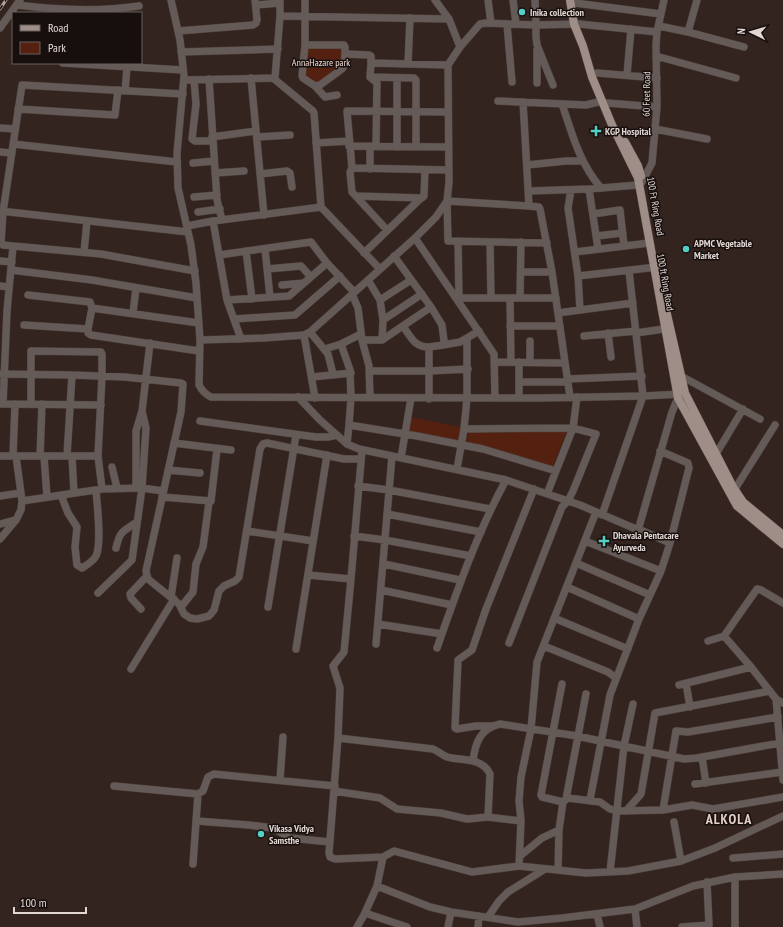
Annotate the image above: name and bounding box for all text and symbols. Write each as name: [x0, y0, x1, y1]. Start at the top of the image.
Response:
place label: Inika collection: [530, 6, 584, 19]
marker: Inika collection: [517, 7, 527, 17]
legend: [12, 12, 142, 64]
north arrow: [731, 12, 771, 52]
text: Road: [48, 20, 68, 35]
text: N: [734, 28, 748, 35]
text: Park: [48, 40, 66, 55]
park label: AnnaHazare park: [292, 56, 350, 69]
street label: 60 Feet Road: [640, 71, 653, 117]
marker: KGP Hospital: [590, 125, 602, 137]
place label: KGP Hospital: [605, 125, 651, 138]
street label: 100 Ft Ring Road: [644, 176, 667, 237]
place label: APMC Vegetable Market: [693, 237, 752, 262]
marker: APMC Vegetable Market: [681, 244, 691, 254]
street label: 100 ft Ring Road: [654, 252, 677, 312]
place label: Dhavala Pentacare Ayurveda: [612, 529, 679, 554]
marker: Dhavala Pentacare Ayurveda: [598, 535, 610, 547]
district label: ALKOLA: [705, 810, 752, 828]
place label: Vikasa Vidya Samsthe: [268, 822, 314, 847]
marker: Vikasa Vidya Samsthe: [256, 829, 266, 839]
scale bar: [14, 889, 86, 915]
text: 100 m: [20, 895, 47, 910]

